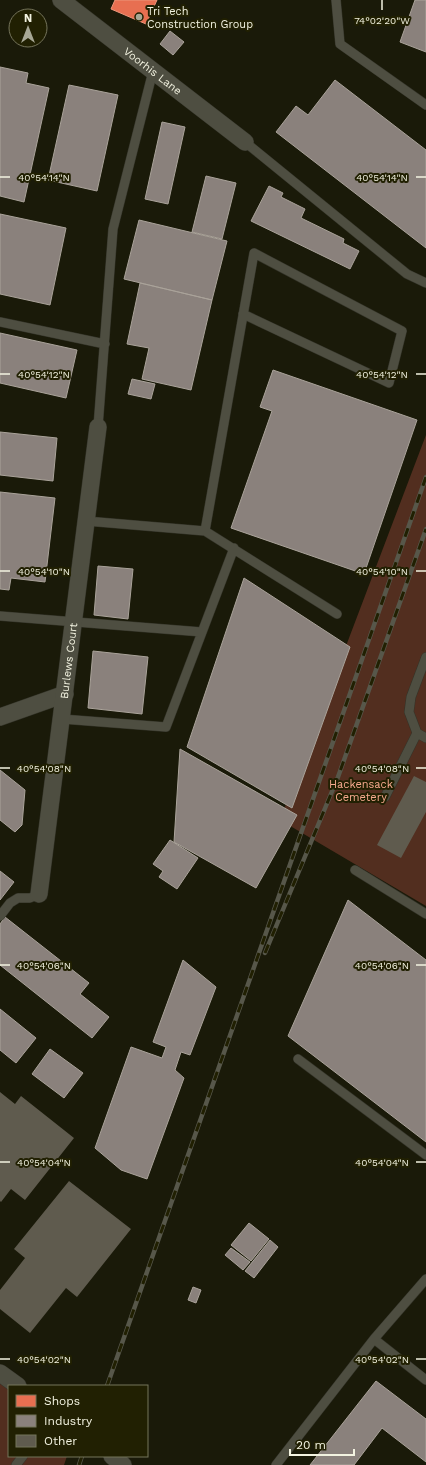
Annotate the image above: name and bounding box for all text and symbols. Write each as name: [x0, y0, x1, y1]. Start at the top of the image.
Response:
place label: Tri Tech Construction Group: [147, 5, 253, 31]
north arrow: [8, 8, 48, 48]
text: N: [24, 12, 32, 25]
marker: Tri Tech Construction Group: [134, 12, 144, 22]
text: 74°02'20"W: [354, 15, 410, 26]
street label: Voorhis Lane: [121, 44, 184, 97]
text: 40°54'14"N: [18, 172, 70, 183]
text: 40°54'14"N: [356, 172, 408, 183]
text: 40°54'12"N: [18, 369, 70, 380]
text: 40°54'12"N: [356, 369, 408, 380]
text: 40°54'10"N: [18, 566, 70, 577]
text: 40°54'10"N: [356, 566, 408, 577]
street label: Burlews Court: [57, 622, 80, 700]
text: 40°54'08"N: [17, 763, 71, 774]
text: 40°54'08"N: [355, 763, 409, 774]
park label: Hackensack Cemetery: [329, 778, 393, 804]
text: 40°54'06"N: [17, 960, 71, 971]
text: 40°54'06"N: [355, 960, 409, 971]
text: 40°54'04"N: [17, 1157, 71, 1168]
text: 40°54'04"N: [355, 1157, 409, 1168]
text: 40°54'02"N: [17, 1354, 71, 1365]
text: 40°54'02"N: [355, 1354, 409, 1365]
legend: [8, 1385, 148, 1457]
text: Shops: [44, 1394, 80, 1408]
text: Industry: [44, 1414, 93, 1428]
scale bar: [290, 1431, 354, 1457]
text: Other: [44, 1434, 77, 1448]
text: 20 m: [296, 1438, 326, 1452]

